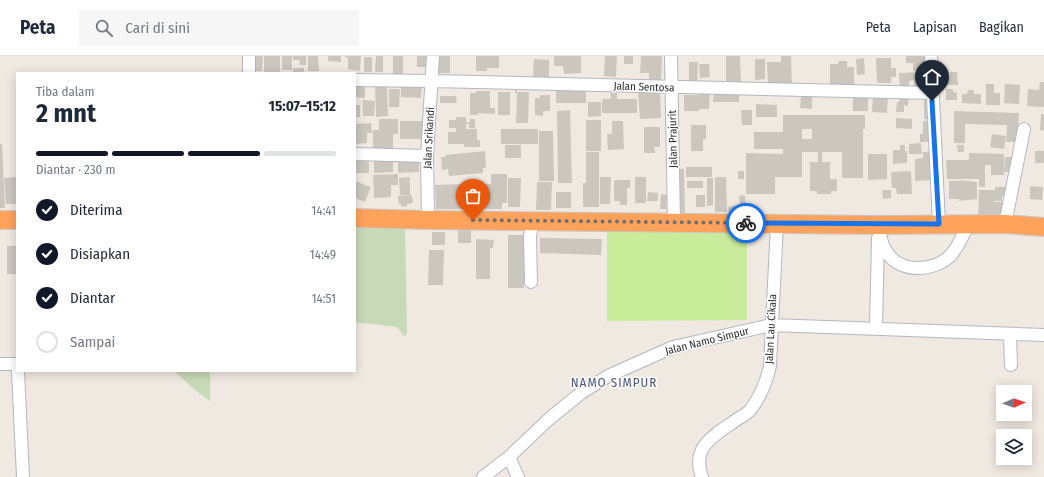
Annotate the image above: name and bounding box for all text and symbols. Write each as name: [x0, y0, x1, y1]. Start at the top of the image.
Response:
search box: [79, 10, 359, 46]
text: Peta: [20, 16, 55, 39]
icon: search: [93, 17, 115, 39]
text: Cari di sini: [125, 19, 190, 37]
text: Peta: [866, 19, 891, 36]
text: Lapisan: [913, 19, 957, 36]
text: Bagikan: [979, 19, 1024, 36]
pin: [915, 60, 949, 101]
icon: home: [921, 66, 943, 88]
street label: Jalan Sentosa: [613, 79, 675, 95]
text: Tiba dalam: [36, 84, 94, 99]
text: 15:07–15:12: [269, 97, 336, 115]
text: 2 mnt: [36, 98, 96, 129]
street label: Jalan Srikandi: [421, 107, 437, 169]
street label: Jalan Prajurit: [666, 110, 680, 168]
text: Diantar · 230 m: [36, 162, 115, 177]
pin: [456, 179, 490, 220]
icon: bag: [462, 185, 484, 207]
icon: check: [36, 199, 58, 221]
text: Diterima: [70, 201, 123, 219]
text: 14:41: [311, 203, 336, 218]
courier: [726, 203, 766, 243]
icon: bike: [735, 212, 757, 234]
icon: check: [36, 243, 58, 265]
text: Disiapkan: [70, 245, 130, 263]
text: 14:49: [310, 247, 336, 262]
icon: check: [36, 287, 58, 309]
text: Diantar: [70, 289, 115, 307]
text: 14:51: [311, 291, 336, 306]
street label: Jalan Lau Cikala: [763, 294, 779, 364]
street label: Jalan Namo Simpur: [664, 324, 750, 358]
text: Sampai: [70, 333, 115, 351]
district label: NAMO SIMPUR: [571, 375, 657, 390]
north arrow: [996, 385, 1032, 421]
map controls: [996, 385, 1032, 465]
button: layers: [996, 429, 1032, 465]

